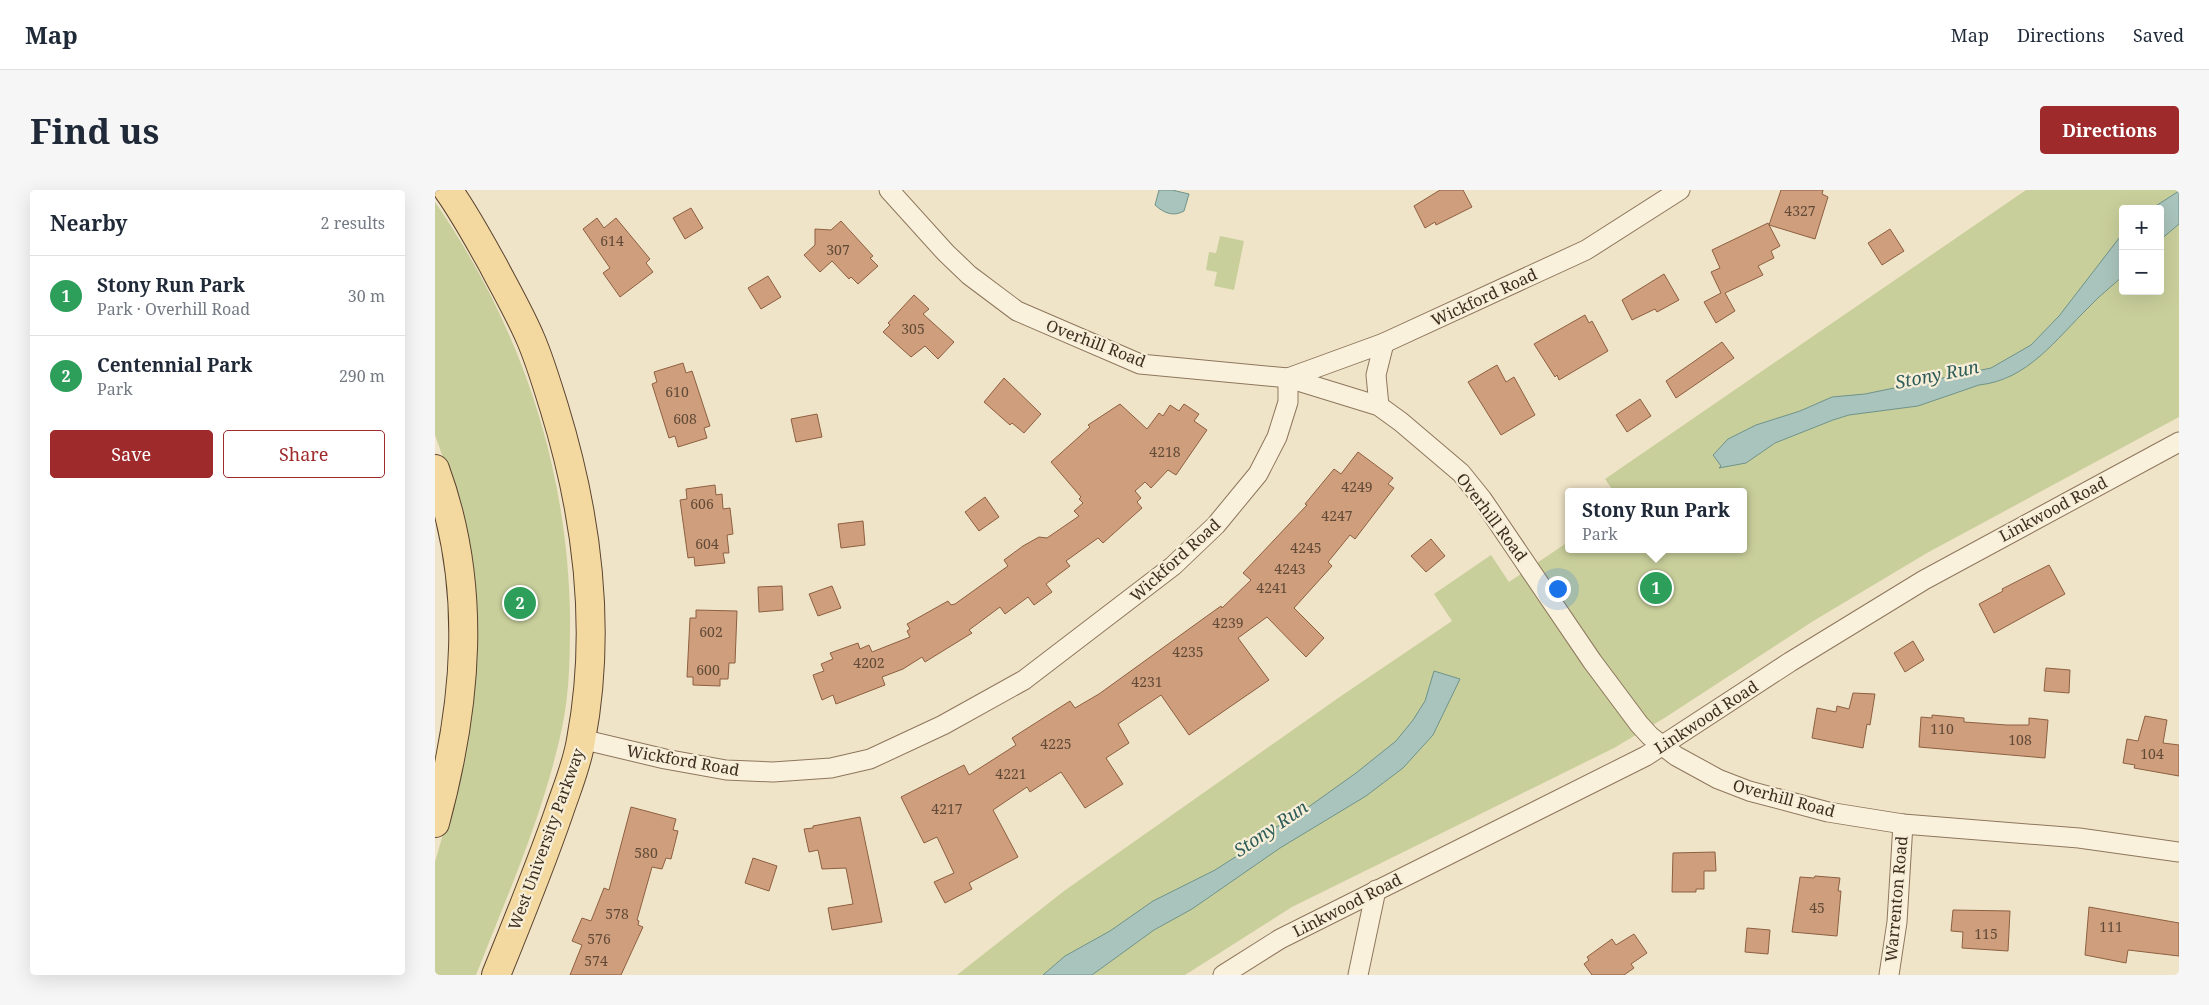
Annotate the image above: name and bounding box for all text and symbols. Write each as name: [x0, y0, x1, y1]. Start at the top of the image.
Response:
text: Map: [25, 18, 78, 51]
text: Map: [1951, 23, 1989, 47]
text: Directions: [2017, 23, 2105, 47]
text: Saved: [2133, 23, 2184, 47]
button: Directions: [2040, 106, 2179, 154]
text: Find us: [30, 107, 159, 154]
house number: 4327: [1784, 201, 1816, 220]
map controls: [2119, 205, 2164, 295]
button: +: [2119, 205, 2164, 250]
text: Nearby: [50, 209, 128, 237]
text: 2 results: [321, 212, 385, 234]
house number: 614: [600, 231, 624, 250]
house number: 307: [826, 240, 850, 259]
button: −: [2119, 250, 2164, 295]
street label: Wickford Road: [1428, 263, 1541, 331]
text: Stony Run Park: [97, 272, 245, 298]
text: 1: [61, 285, 71, 307]
text: 30 m: [348, 285, 385, 307]
text: Park · Overhill Road: [97, 298, 250, 320]
street label: Overhill Road: [1043, 314, 1149, 372]
house number: 305: [901, 319, 925, 338]
text: Centennial Park: [97, 352, 252, 378]
water label: Stony Run: [1893, 354, 1981, 394]
text: 2: [61, 365, 71, 387]
text: 290 m: [339, 365, 385, 387]
text: Park: [97, 378, 133, 400]
house number: 610: [665, 382, 689, 401]
house number: 608: [673, 409, 697, 428]
button: Save: [50, 430, 213, 478]
button: Share: [223, 430, 385, 478]
house number: 4218: [1149, 442, 1181, 461]
street label: Overhill Road: [1452, 468, 1533, 566]
street label: Linkwood Road: [1995, 471, 2111, 547]
house number: 4249: [1341, 477, 1373, 496]
popup: [1565, 488, 1747, 553]
house number: 606: [690, 494, 714, 513]
text: Stony Run Park: [1582, 497, 1730, 523]
house number: 4247: [1321, 506, 1353, 525]
street label: Wickford Road: [1125, 513, 1225, 606]
text: Park: [1582, 523, 1618, 545]
house number: 604: [695, 534, 719, 553]
house number: 4245: [1290, 538, 1322, 557]
house number: 4243: [1274, 559, 1306, 578]
pin: 1: [1640, 569, 1672, 607]
your location: [1545, 576, 1571, 602]
house number: 4241: [1256, 578, 1288, 597]
pin: 2: [504, 584, 536, 622]
house number: 4239: [1212, 613, 1244, 632]
house number: 602: [699, 622, 723, 641]
house number: 4235: [1172, 642, 1204, 661]
house number: 4202: [853, 653, 885, 672]
house number: 600: [696, 660, 720, 679]
house number: 4231: [1131, 672, 1163, 691]
street label: Linkwood Road: [1650, 675, 1762, 759]
house number: 110: [1930, 719, 1954, 738]
house number: 108: [2008, 730, 2032, 749]
house number: 4225: [1040, 734, 1072, 753]
street label: Wickford Road: [625, 739, 741, 781]
street label: West University Parkway: [503, 744, 589, 933]
house number: 104: [2140, 744, 2164, 763]
house number: 4221: [995, 764, 1027, 783]
street label: Overhill Road: [1730, 774, 1838, 822]
water label: Stony Run: [1229, 794, 1313, 862]
house number: 4217: [931, 799, 963, 818]
street label: Warrenton Road: [1880, 835, 1912, 963]
house number: 580: [634, 843, 658, 862]
street label: Linkwood Road: [1289, 868, 1405, 942]
house number: 45: [1809, 898, 1825, 917]
house number: 578: [605, 904, 629, 923]
house number: 111: [2099, 917, 2123, 936]
house number: 115: [1974, 924, 1998, 943]
house number: 576: [587, 929, 611, 948]
house number: 574: [584, 951, 608, 970]

